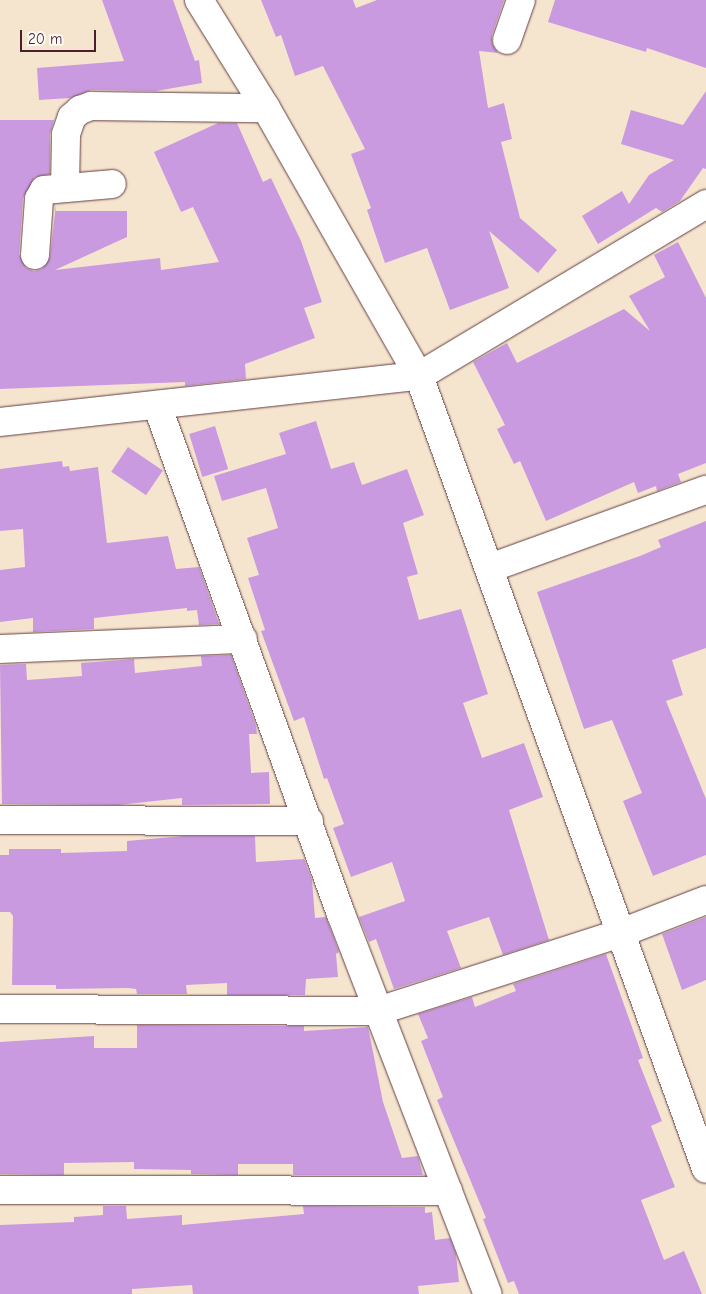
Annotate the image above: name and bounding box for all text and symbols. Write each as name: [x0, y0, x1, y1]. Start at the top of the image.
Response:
scale bar: [22, 20, 99, 52]
text: 20 m: [28, 30, 62, 48]

